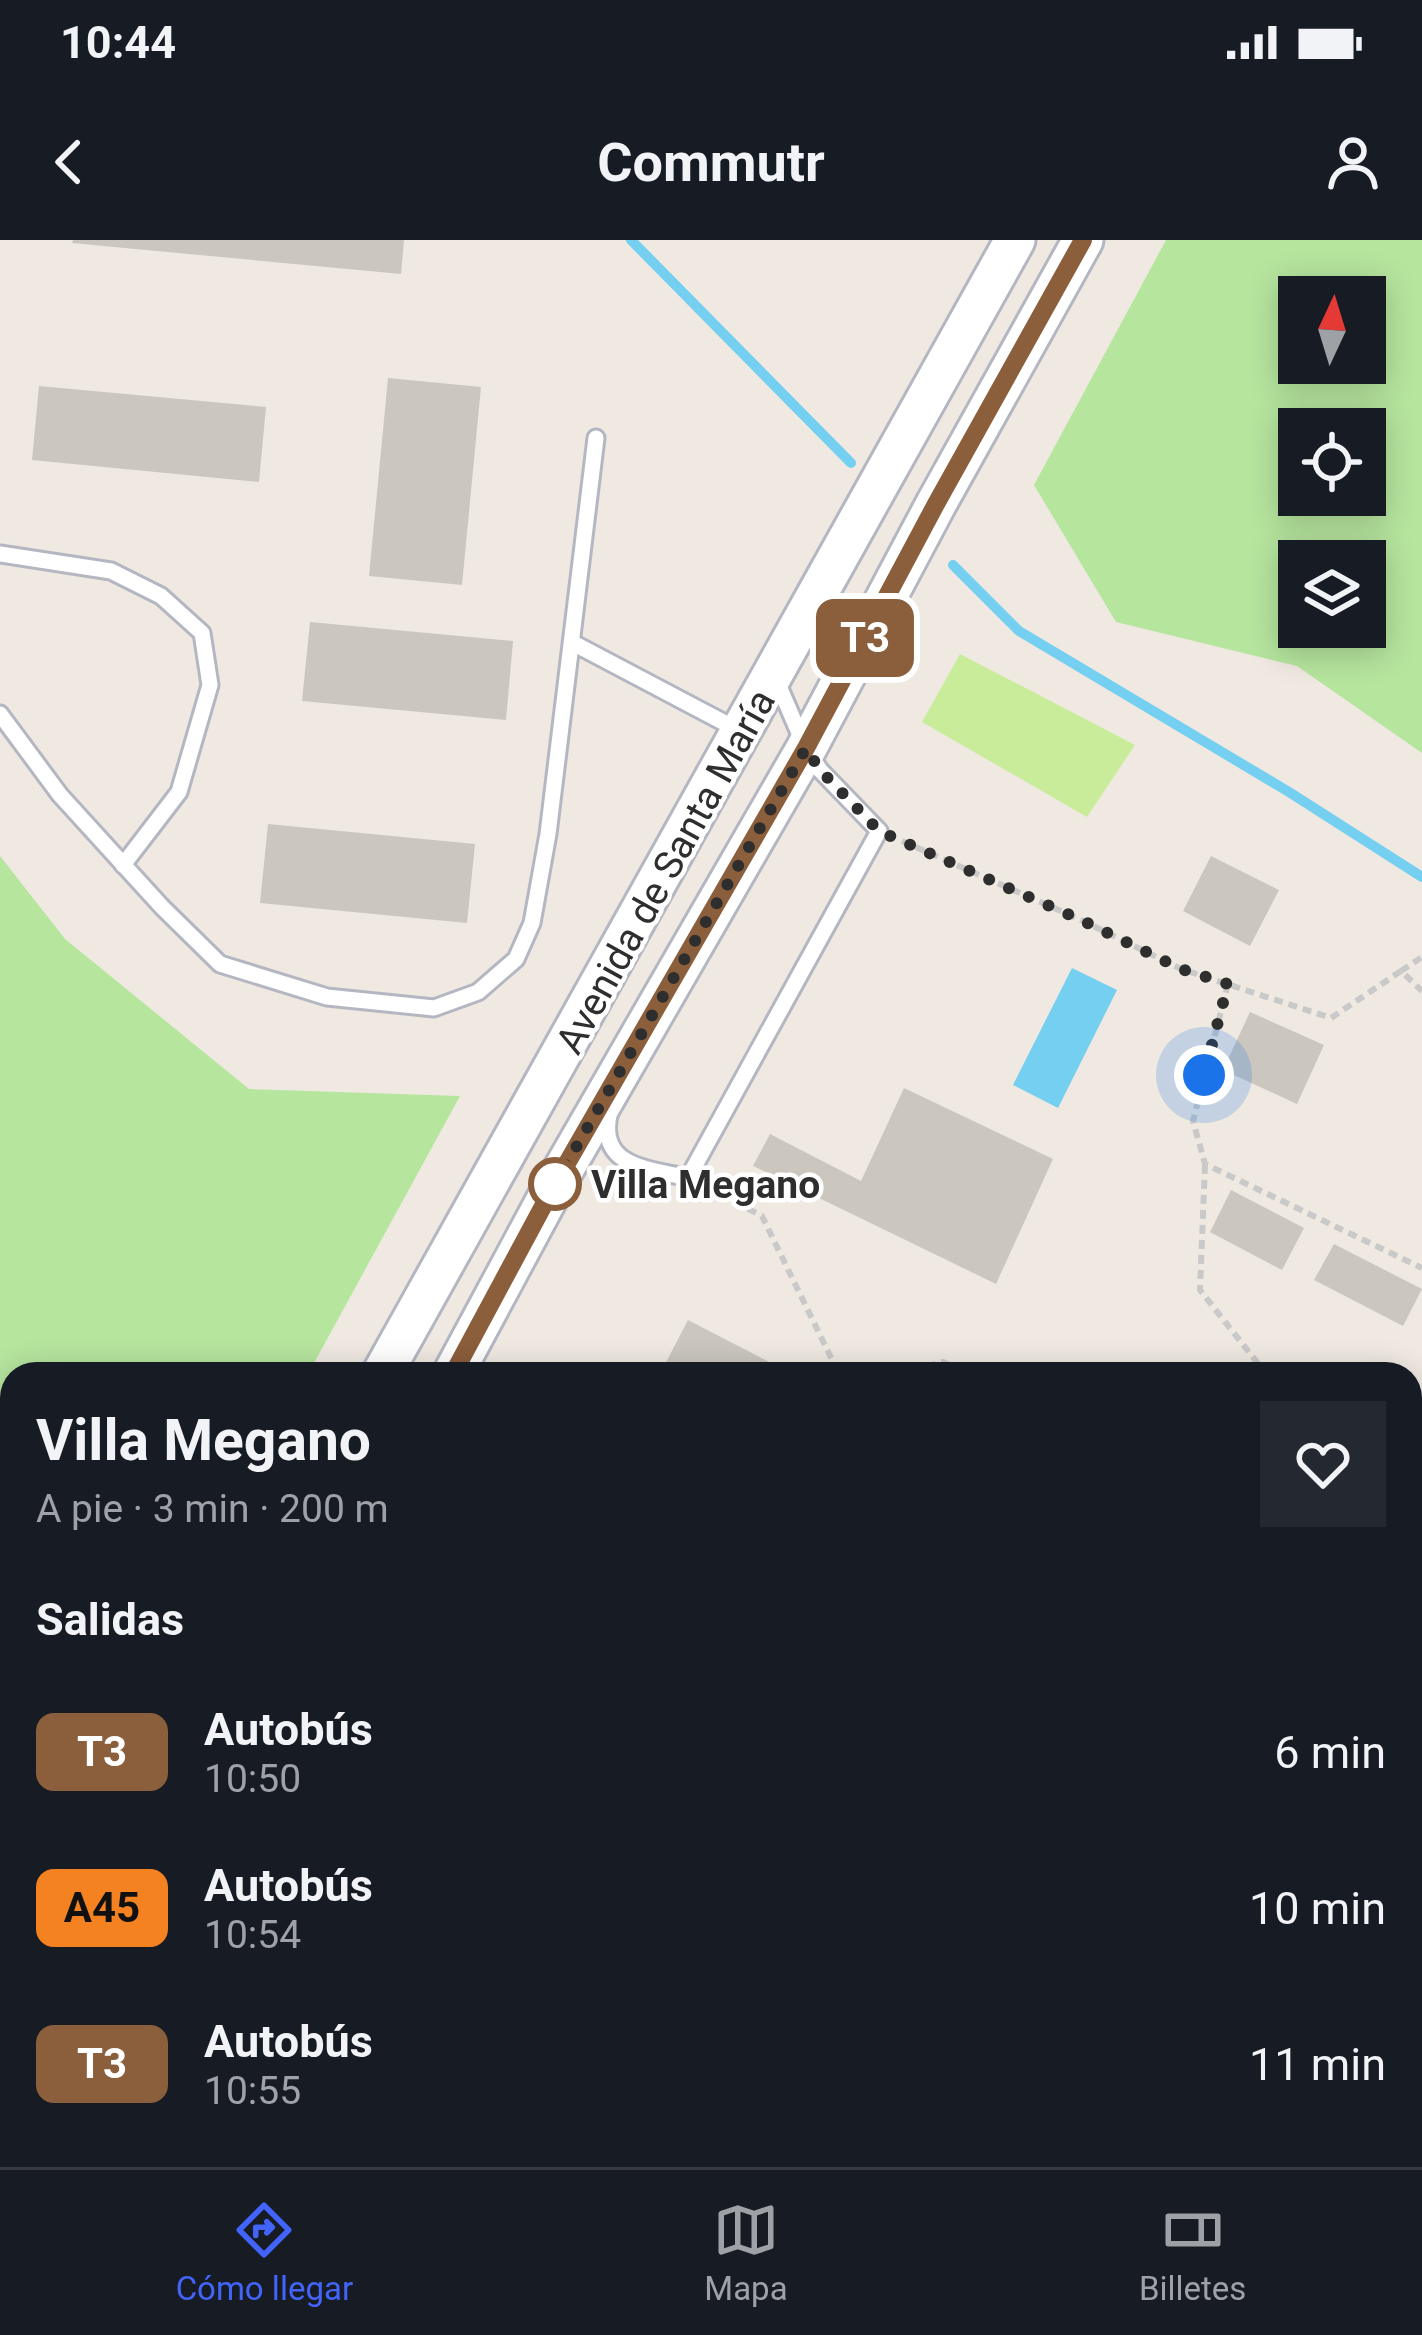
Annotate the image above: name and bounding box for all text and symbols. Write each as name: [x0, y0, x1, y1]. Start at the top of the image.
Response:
text: 10:44: [60, 16, 176, 69]
icon: back: [36, 129, 102, 195]
icon: person: [1320, 129, 1386, 195]
text: Commutr: [597, 131, 825, 194]
north arrow: [1278, 276, 1386, 384]
map controls: [1278, 276, 1386, 648]
button: locate: [1278, 408, 1386, 516]
button: layers: [1278, 540, 1386, 648]
line badge: T3: [811, 599, 919, 677]
text: T3: [840, 613, 890, 662]
street label: Avenida de Santa María: [547, 681, 785, 1061]
your location: [1174, 1045, 1234, 1105]
marker: Villa Megano: [530, 1159, 580, 1209]
place label: Villa Megano: [591, 1162, 820, 1208]
button: heart: [1260, 1401, 1386, 1527]
text: Villa Megano: [36, 1407, 371, 1474]
text: A pie · 3 min · 200 m: [36, 1486, 389, 1532]
text: Salidas: [36, 1593, 184, 1646]
text: Autobús: [204, 1703, 373, 1756]
text: 6 min: [1274, 1726, 1386, 1779]
text: T3: [77, 1727, 127, 1776]
text: 10:50: [204, 1756, 301, 1802]
text: Autobús: [204, 1859, 373, 1912]
text: 10 min: [1249, 1882, 1386, 1935]
text: A45: [64, 1883, 140, 1932]
text: 10:54: [204, 1912, 301, 1958]
text: Autobús: [204, 2015, 373, 2068]
text: 11 min: [1249, 2038, 1386, 2091]
text: T3: [77, 2039, 127, 2088]
text: 10:55: [204, 2068, 301, 2114]
tab: Cómo llegar: [176, 2197, 353, 2308]
tab: Mapa: [704, 2197, 788, 2308]
tab: Billetes: [1139, 2197, 1246, 2308]

